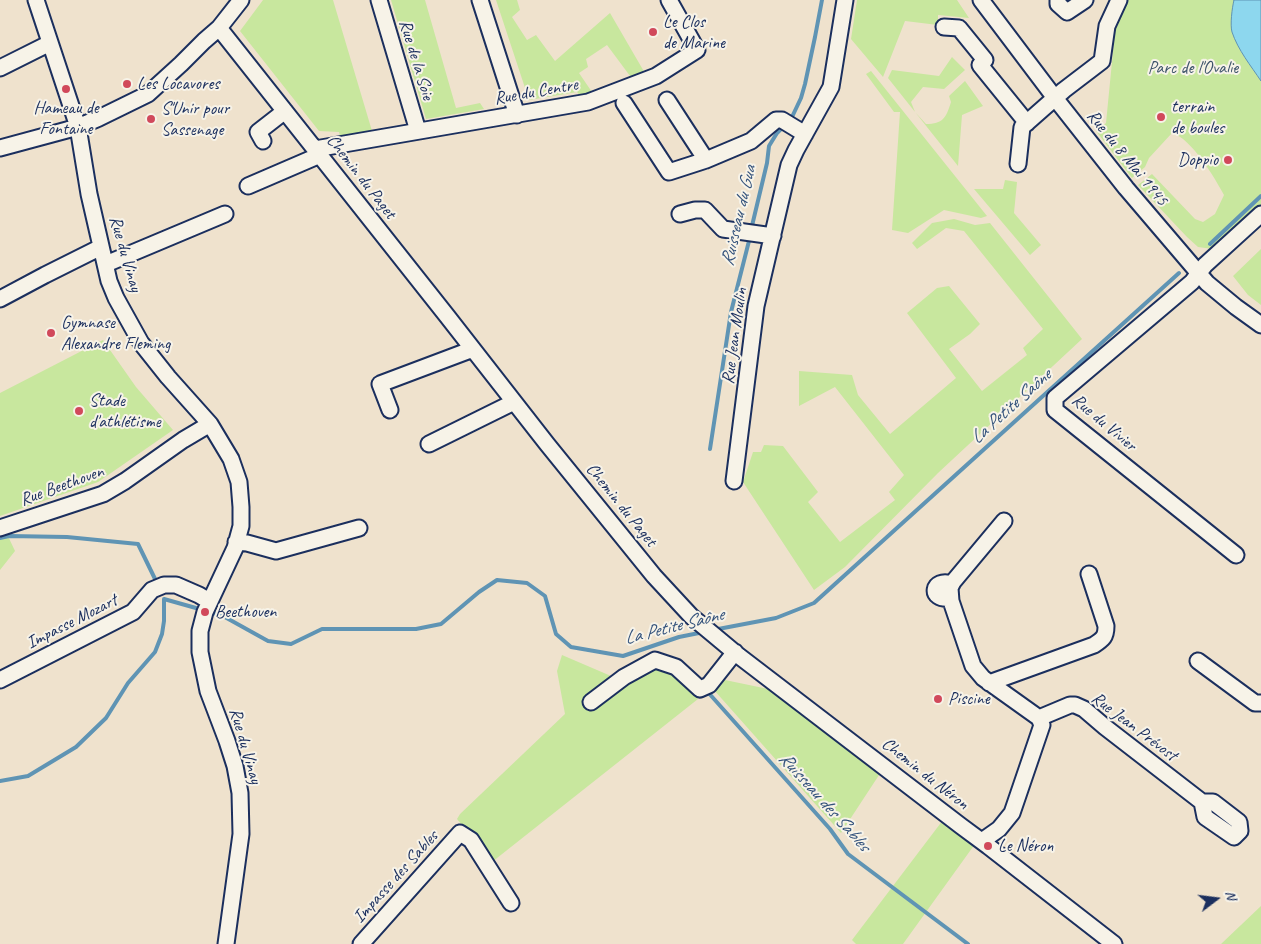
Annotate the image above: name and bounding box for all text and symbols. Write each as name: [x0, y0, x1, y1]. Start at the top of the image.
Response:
place label: Le Clos de Marine: [663, 11, 725, 54]
street label: Rue de la Soie: [394, 17, 438, 103]
marker: Le Clos de Marine: [647, 26, 659, 38]
park label: Parc de l'Ovalie: [1148, 57, 1238, 79]
place label: Les Locavores: [137, 73, 219, 95]
street label: Rue du Centre: [492, 74, 580, 110]
marker: Les Locavores: [121, 78, 133, 90]
marker: Hameau de Fontaine: [60, 83, 72, 95]
place label: terrain de boules: [1171, 96, 1224, 138]
place label: Hameau de Fontaine: [33, 97, 99, 140]
place label: S'Unir pour Sassenage: [161, 98, 229, 140]
street label: Rue du 8 Mai 1945: [1082, 106, 1172, 210]
marker: terrain de boules: [1155, 111, 1167, 123]
marker: S'Unir pour Sassenage: [145, 113, 157, 125]
street label: Chemin du Paget: [321, 131, 401, 223]
place label: Doppio: [1178, 149, 1218, 171]
marker: Doppio: [1222, 154, 1234, 166]
water label: Ruisseau du Gua: [716, 164, 762, 268]
street label: Rue du Vinay: [104, 214, 146, 294]
street label: Rue Jean Moulin: [718, 286, 752, 386]
place label: Gymnase Alexandre Fleming: [61, 312, 170, 354]
marker: Gymnase Alexandre Fleming: [45, 327, 57, 339]
water label: La Petite Saône: [966, 365, 1056, 449]
place label: Stade d'athlétisme: [89, 390, 161, 432]
street label: Rue du Vivier: [1067, 390, 1141, 456]
marker: Stade d'athlétisme: [73, 405, 85, 417]
street label: Chemin du Paget: [581, 459, 661, 551]
street label: Rue Beethoven: [17, 461, 107, 511]
street label: Impasse Mozart: [23, 590, 121, 654]
place label: Beethoven: [215, 601, 276, 623]
water label: La Petite Saône: [622, 604, 726, 650]
marker: Beethoven: [199, 606, 211, 618]
place label: Piscine: [948, 688, 990, 710]
street label: Rue Jean Prévost: [1087, 688, 1181, 766]
marker: Piscine: [932, 693, 944, 705]
street label: Rue du Vinay: [224, 706, 266, 786]
street label: Chemin du Néron: [877, 733, 973, 815]
water label: Ruisseau des Sables: [774, 748, 874, 856]
street label: Impasse des Sables: [349, 826, 443, 928]
place label: Le Néron: [998, 835, 1053, 857]
marker: Le Néron: [982, 840, 994, 852]
north arrow: [1191, 874, 1241, 924]
text: N: [1222, 889, 1240, 901]

